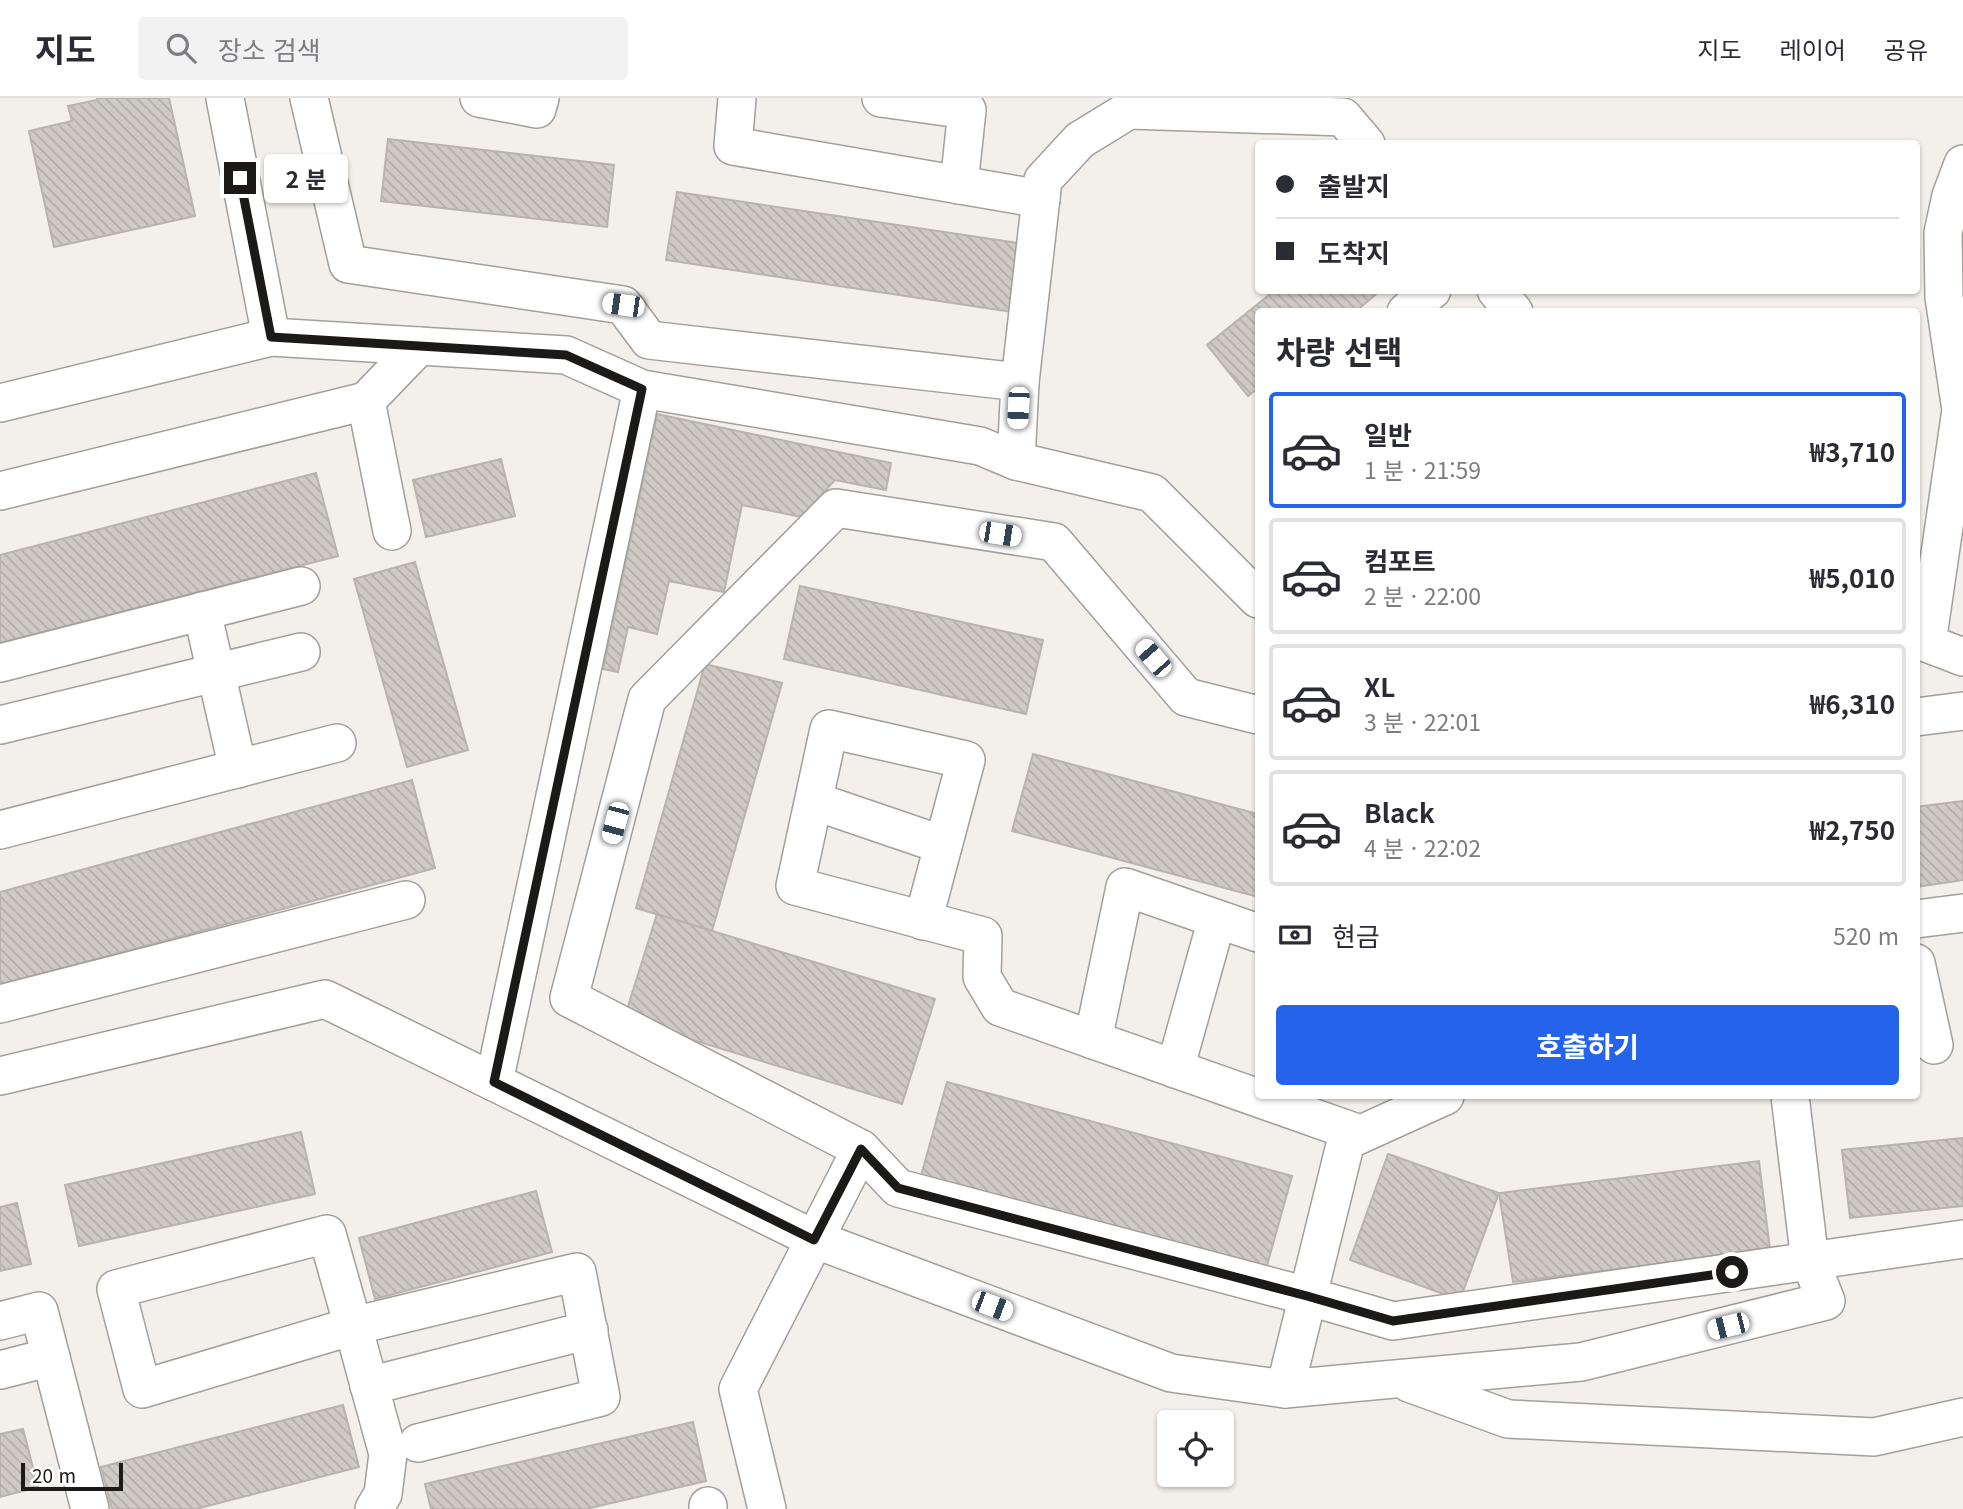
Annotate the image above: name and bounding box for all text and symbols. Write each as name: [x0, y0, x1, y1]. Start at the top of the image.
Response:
search box: [138, 17, 628, 80]
text: 지도: [35, 24, 96, 72]
icon: search: [162, 29, 200, 67]
text: 장소 검색: [218, 30, 321, 67]
text: 지도: [1697, 31, 1742, 66]
text: 레이어: [1780, 31, 1846, 66]
text: 공유: [1884, 31, 1928, 66]
callout: 2 분: [264, 154, 348, 202]
text: 2 분: [285, 161, 327, 195]
route end: [224, 162, 256, 194]
text: 출발지: [1318, 166, 1390, 203]
text: 도착지: [1318, 233, 1390, 270]
car: [601, 292, 646, 318]
text: 차량 선택: [1276, 327, 1403, 373]
car: [1007, 386, 1030, 430]
text: 일반: [1364, 415, 1412, 452]
icon: car: [1280, 419, 1343, 482]
text: ₩3,710: [1810, 432, 1895, 469]
text: 1 분 · 21:59: [1364, 452, 1481, 486]
car: [978, 520, 1023, 548]
text: 컴포트: [1364, 541, 1436, 578]
icon: car: [1280, 545, 1343, 608]
text: ₩5,010: [1810, 558, 1895, 595]
text: 2 분 · 22:00: [1364, 578, 1481, 612]
car: [1132, 635, 1175, 681]
text: XL: [1364, 667, 1395, 704]
icon: car: [1280, 671, 1343, 734]
text: ₩6,310: [1810, 684, 1895, 721]
text: 3 분 · 22:01: [1364, 704, 1481, 738]
text: Black: [1364, 793, 1435, 830]
icon: car: [1280, 797, 1343, 860]
car: [600, 800, 631, 846]
text: ₩2,750: [1810, 810, 1895, 847]
text: 4 분 · 22:02: [1364, 830, 1481, 864]
icon: cash: [1276, 916, 1314, 954]
text: 현금: [1332, 916, 1380, 953]
text: 520 m: [1833, 918, 1899, 952]
button: 호출하기: [1276, 1005, 1899, 1085]
route start: [1716, 1256, 1748, 1288]
car: [969, 1289, 1016, 1323]
car: [1706, 1311, 1751, 1341]
map controls: [1157, 1410, 1234, 1487]
button: locate: [1157, 1410, 1234, 1487]
scale bar: [21, 1460, 122, 1492]
text: 20 m: [32, 1461, 76, 1488]

